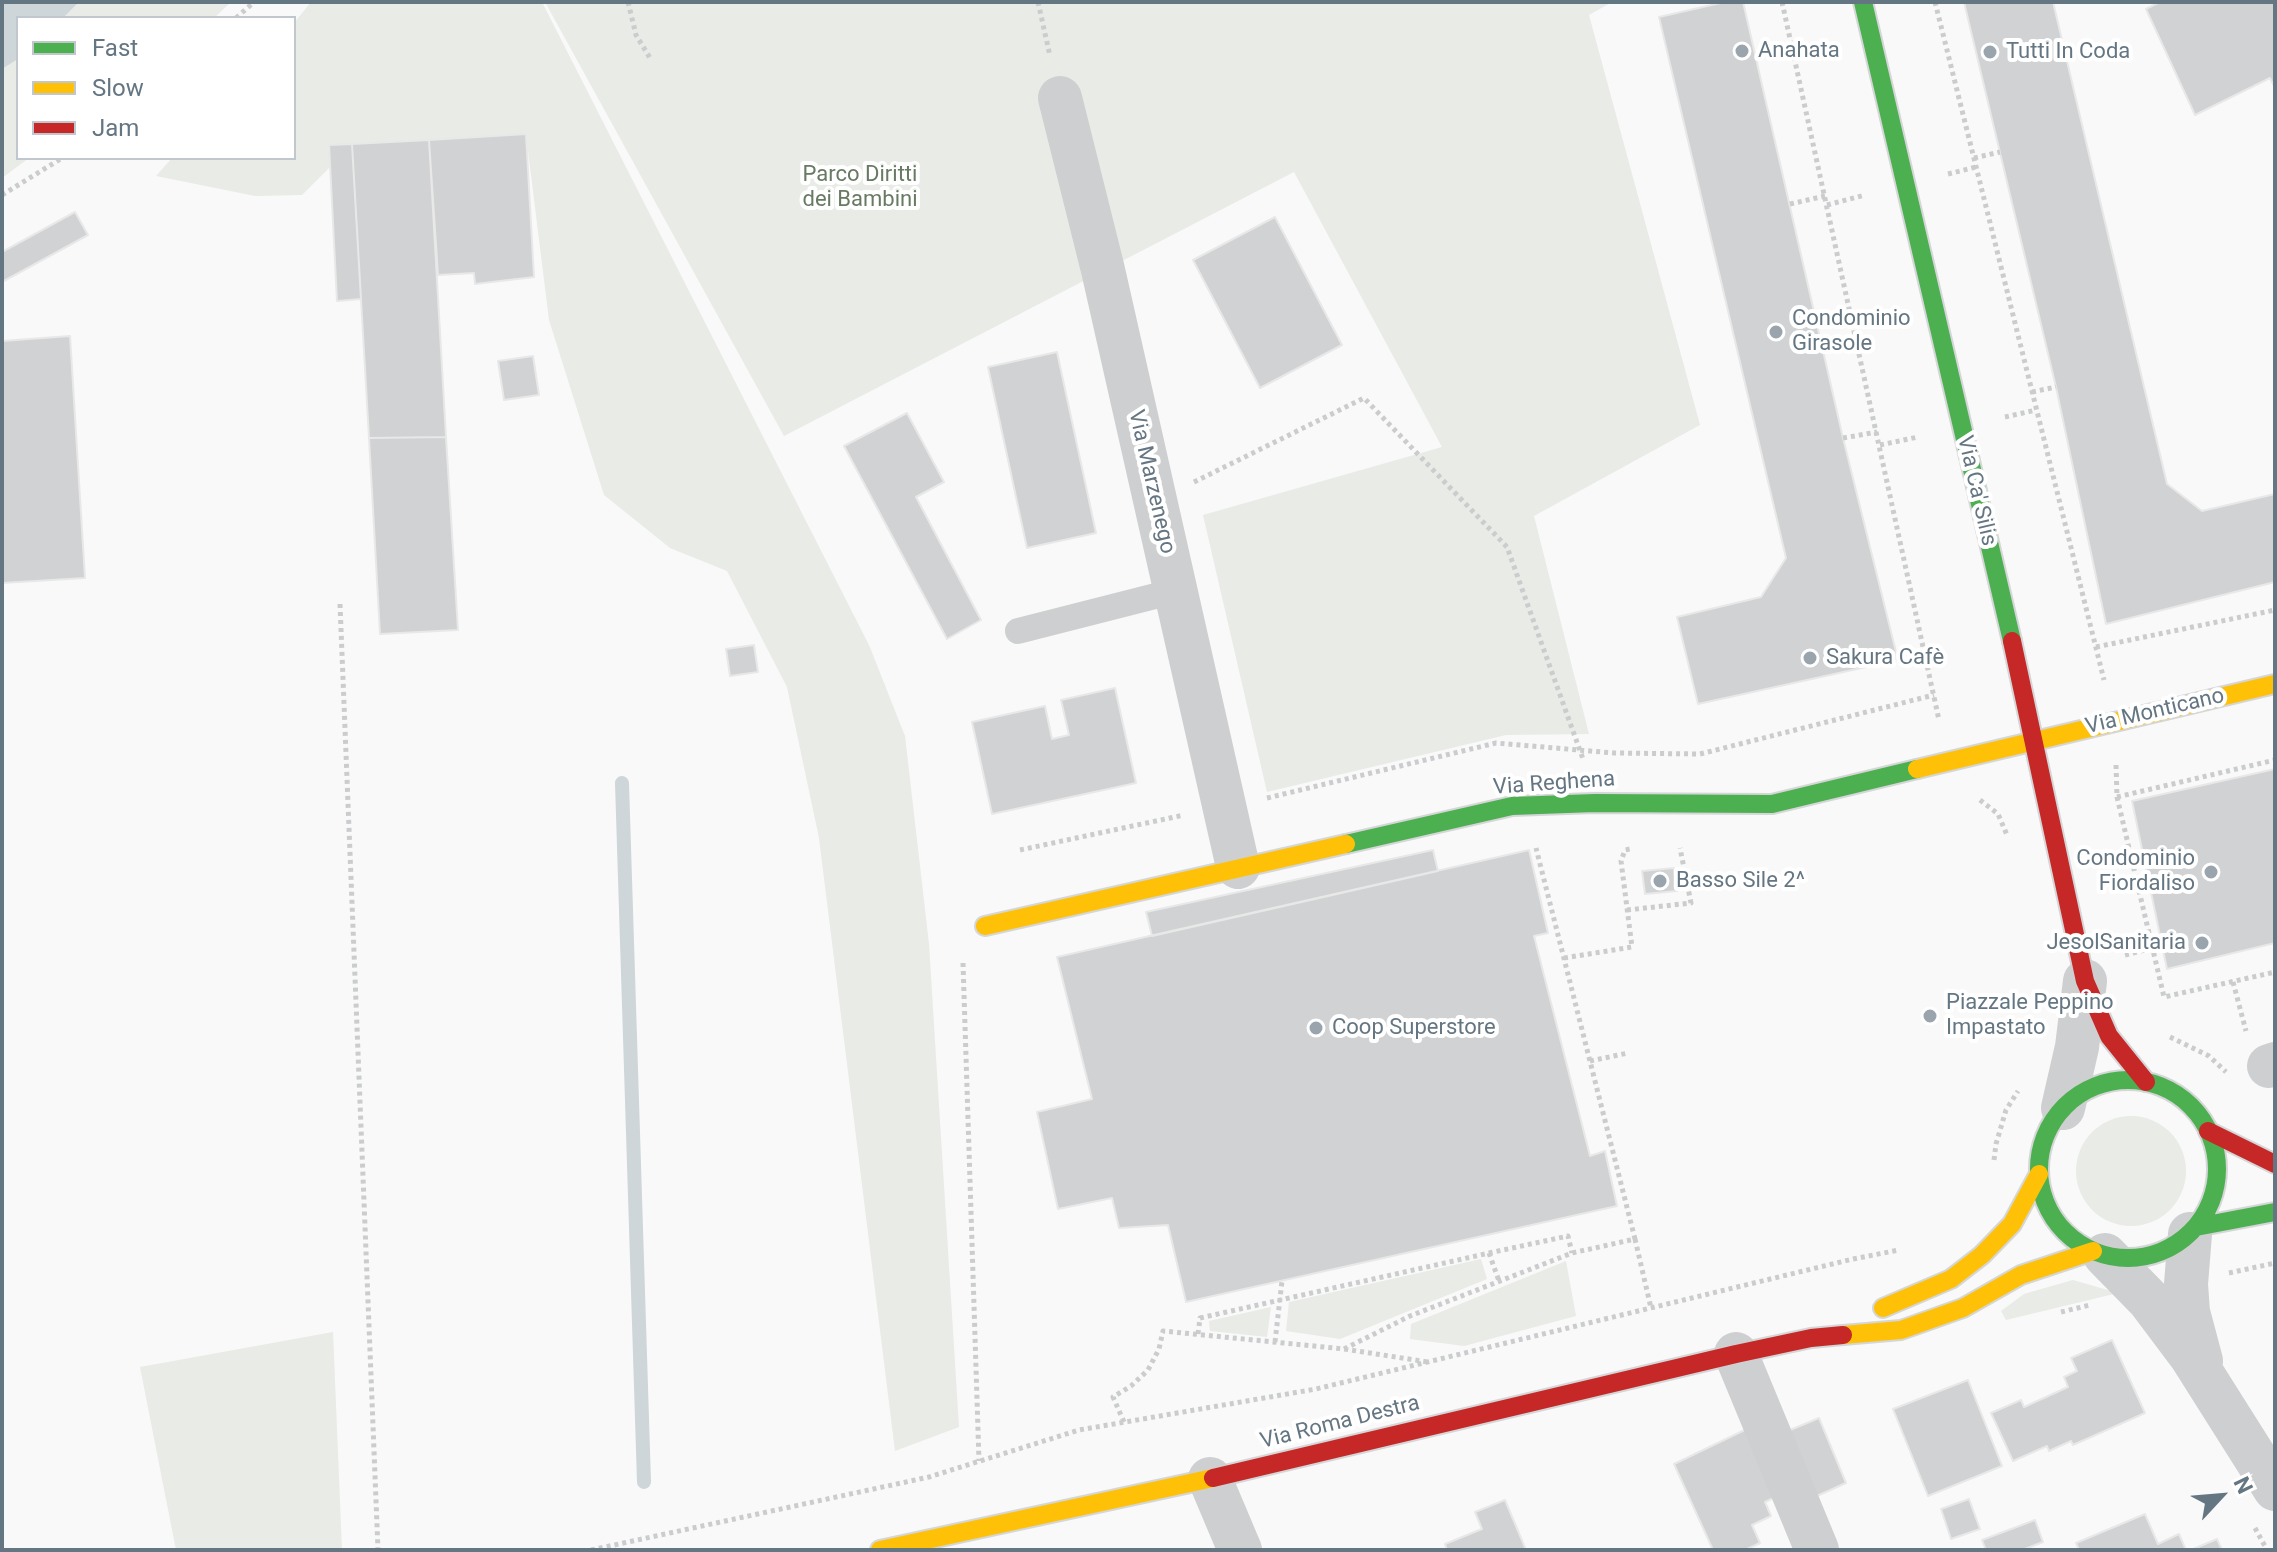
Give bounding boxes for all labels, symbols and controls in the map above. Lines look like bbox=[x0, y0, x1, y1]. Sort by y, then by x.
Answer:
legend bbox=[16, 16, 296, 160]
text: Fast bbox=[92, 34, 138, 62]
place label: Anahata bbox=[1758, 38, 1840, 64]
place label: Tutti In Coda bbox=[2006, 39, 2130, 65]
marker: Anahata bbox=[1733, 42, 1751, 60]
marker: Tutti In Coda bbox=[1981, 43, 1999, 61]
text: Slow bbox=[92, 74, 144, 102]
text: Jam bbox=[92, 114, 139, 142]
park label: Parco Diritti dei Bambini bbox=[802, 162, 918, 214]
place label: Condominio Girasole bbox=[1792, 306, 1911, 358]
marker: Condominio Girasole bbox=[1767, 323, 1785, 341]
street label: Via Marzenego bbox=[1122, 408, 1180, 556]
street label: Via Ca' Silis bbox=[1951, 433, 2001, 549]
place label: Sakura Cafè bbox=[1826, 645, 1944, 671]
marker: Sakura Cafè bbox=[1801, 649, 1819, 667]
street label: Via Monticano bbox=[2083, 683, 2227, 741]
street label: Via Reghena bbox=[1492, 767, 1616, 801]
place label: Condominio Fiordaliso bbox=[2076, 846, 2195, 898]
marker: Condominio Fiordaliso bbox=[2202, 863, 2220, 881]
place label: Basso Sile 2^ bbox=[1676, 868, 1805, 894]
marker: Basso Sile 2^ bbox=[1651, 872, 1669, 890]
place label: JesolSanitaria bbox=[2046, 930, 2186, 956]
marker: JesolSanitaria bbox=[2193, 934, 2211, 952]
place label: Piazzale Peppino Impastato bbox=[1946, 990, 2114, 1042]
marker: Piazzale Peppino Impastato bbox=[1921, 1007, 1939, 1025]
place label: Coop Superstore bbox=[1332, 1015, 1496, 1041]
marker: Coop Superstore bbox=[1307, 1019, 1325, 1037]
street label: Via Roma Destra bbox=[1258, 1390, 1422, 1456]
north arrow bbox=[2181, 1456, 2261, 1536]
text: N bbox=[2228, 1473, 2258, 1498]

